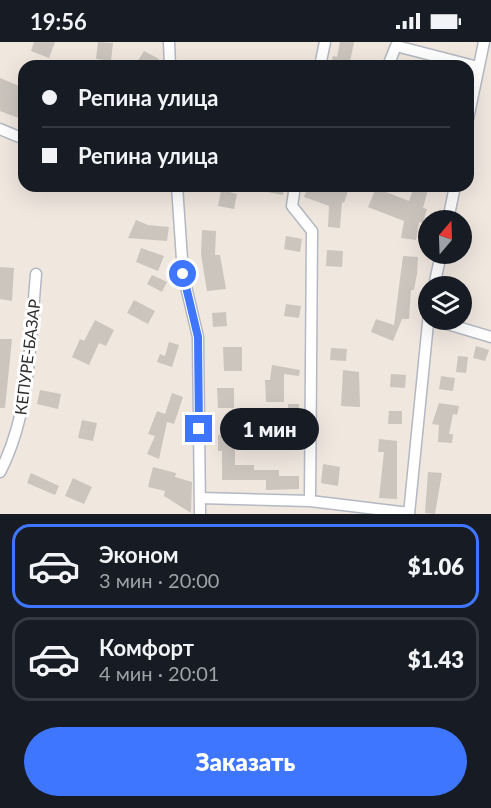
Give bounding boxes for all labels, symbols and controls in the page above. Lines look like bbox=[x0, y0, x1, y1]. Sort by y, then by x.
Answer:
text: 19:56 bbox=[30, 8, 87, 35]
text: Репина улица bbox=[78, 84, 219, 111]
text: Репина улица bbox=[78, 142, 219, 169]
north arrow bbox=[418, 210, 472, 264]
map controls bbox=[418, 210, 472, 330]
route start bbox=[169, 260, 196, 287]
button: layers bbox=[418, 276, 472, 330]
street label: КЕПУРЕ-БАЗАР bbox=[10, 298, 44, 416]
callout: 1 мин bbox=[220, 408, 319, 450]
route end bbox=[185, 415, 212, 442]
text: 1 мин bbox=[242, 417, 297, 441]
icon: car bbox=[27, 539, 81, 593]
text: Эконом bbox=[99, 541, 179, 568]
text: $1.06 bbox=[408, 553, 464, 580]
text: 3 мин · 20:00 bbox=[99, 568, 219, 592]
icon: car bbox=[27, 632, 81, 686]
text: Комфорт bbox=[99, 634, 194, 661]
text: $1.43 bbox=[408, 646, 464, 673]
text: 4 мин · 20:01 bbox=[99, 661, 219, 685]
button: Заказать bbox=[24, 727, 467, 796]

